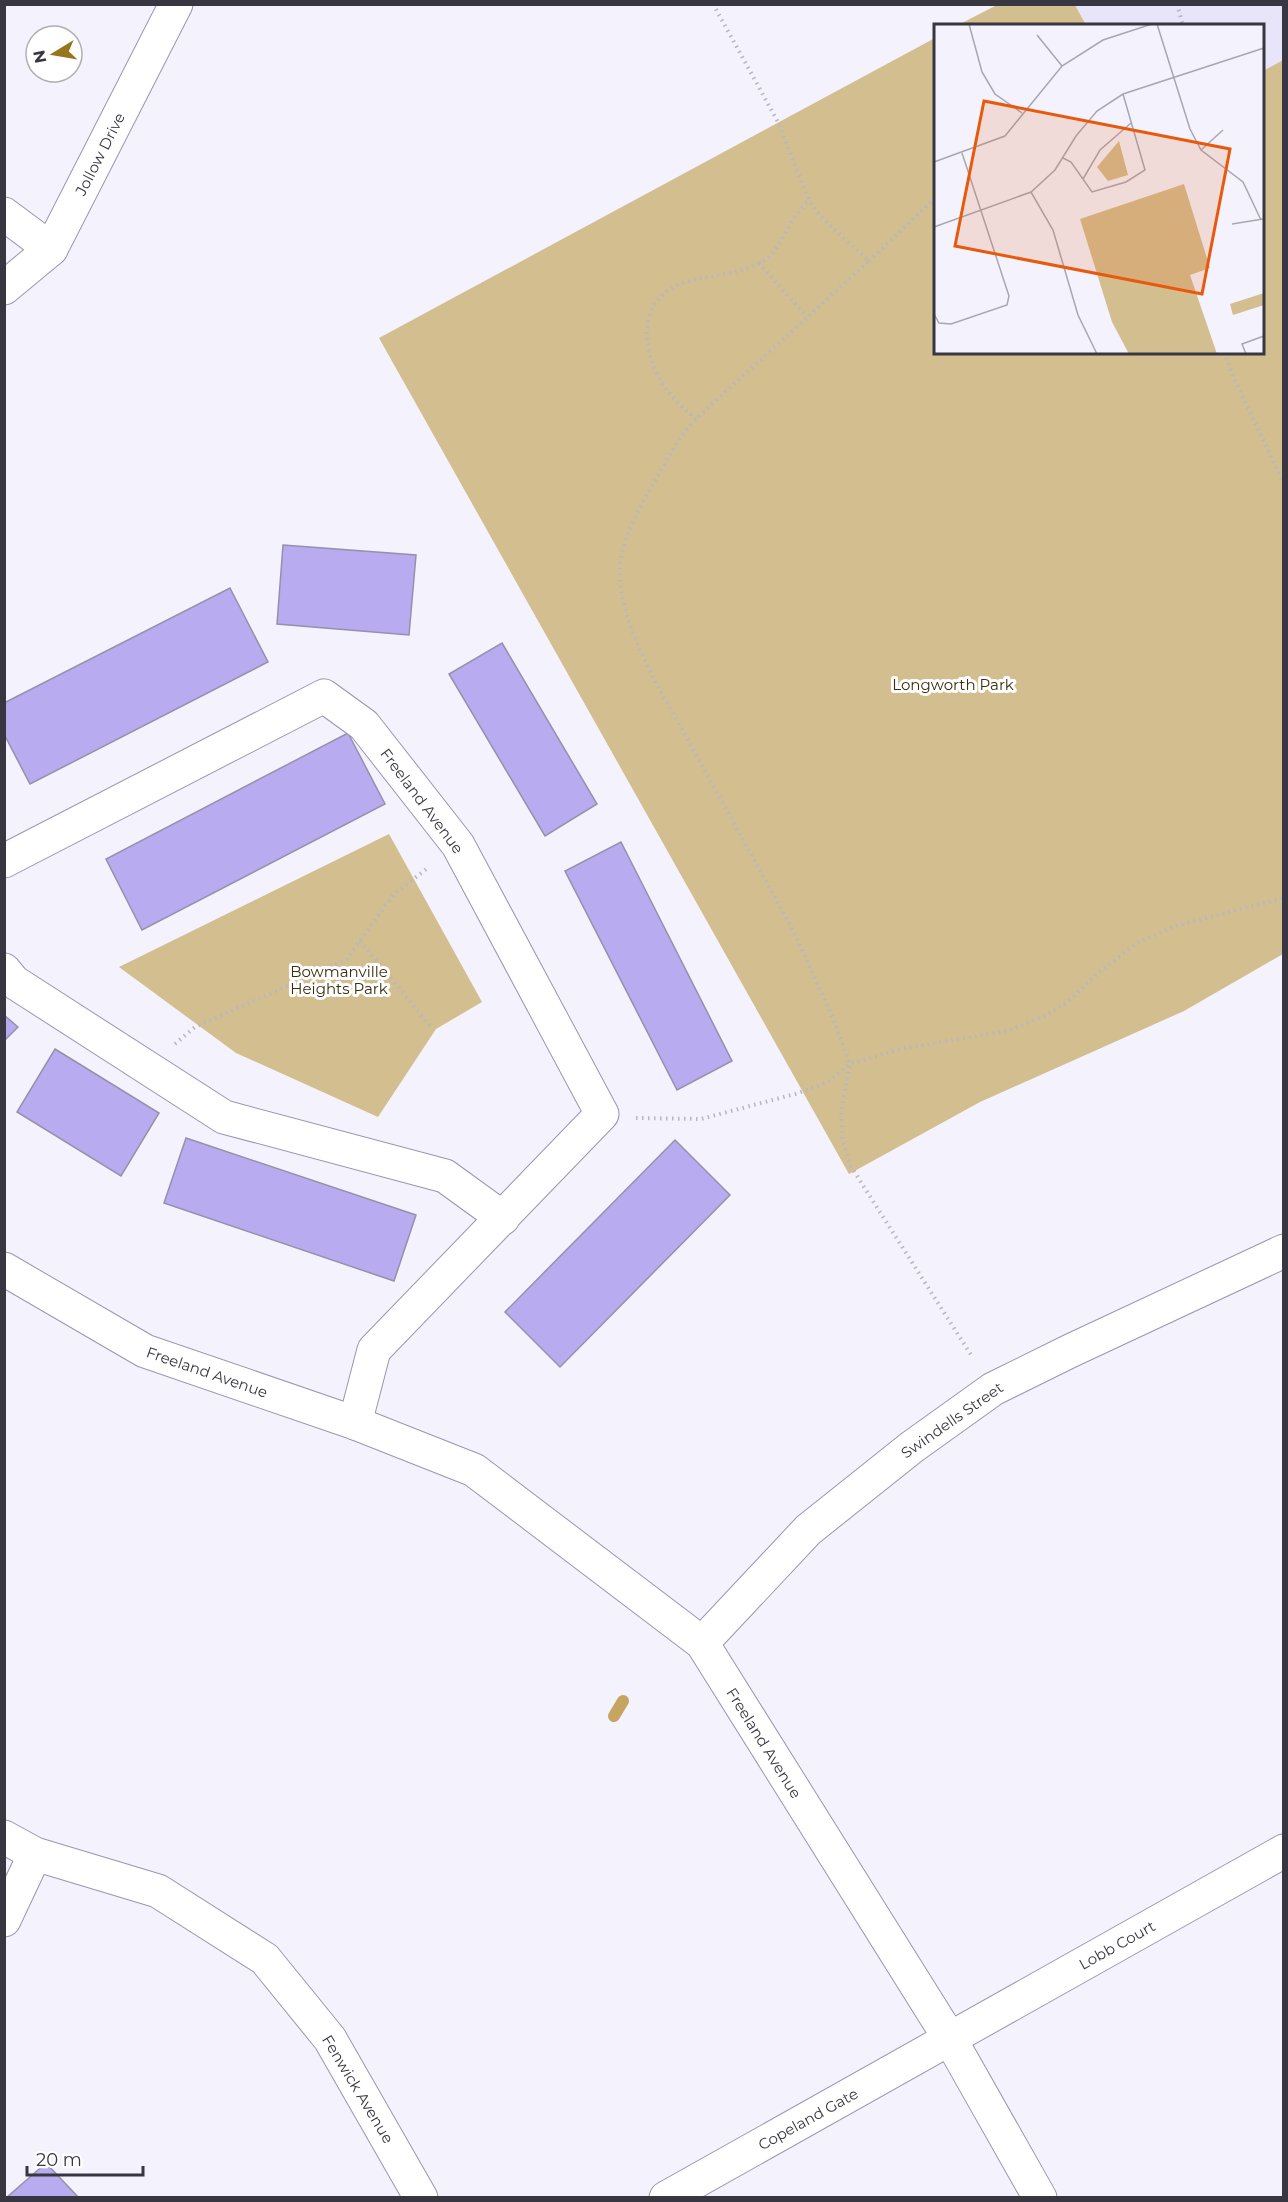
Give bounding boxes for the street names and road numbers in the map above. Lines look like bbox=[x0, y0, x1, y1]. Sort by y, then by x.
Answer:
street label: Jollow Drive bbox=[71, 109, 129, 200]
street label: Freeland Avenue bbox=[376, 745, 468, 857]
street label: Freeland Avenue bbox=[144, 1342, 270, 1402]
street label: Swindells Street bbox=[897, 1378, 1007, 1462]
street label: Freeland Avenue bbox=[722, 1684, 806, 1802]
street label: Lobb Court bbox=[1075, 1916, 1159, 1974]
street label: Fenwick Avenue bbox=[318, 2031, 398, 2147]
street label: Copeland Gate bbox=[755, 2084, 861, 2154]

